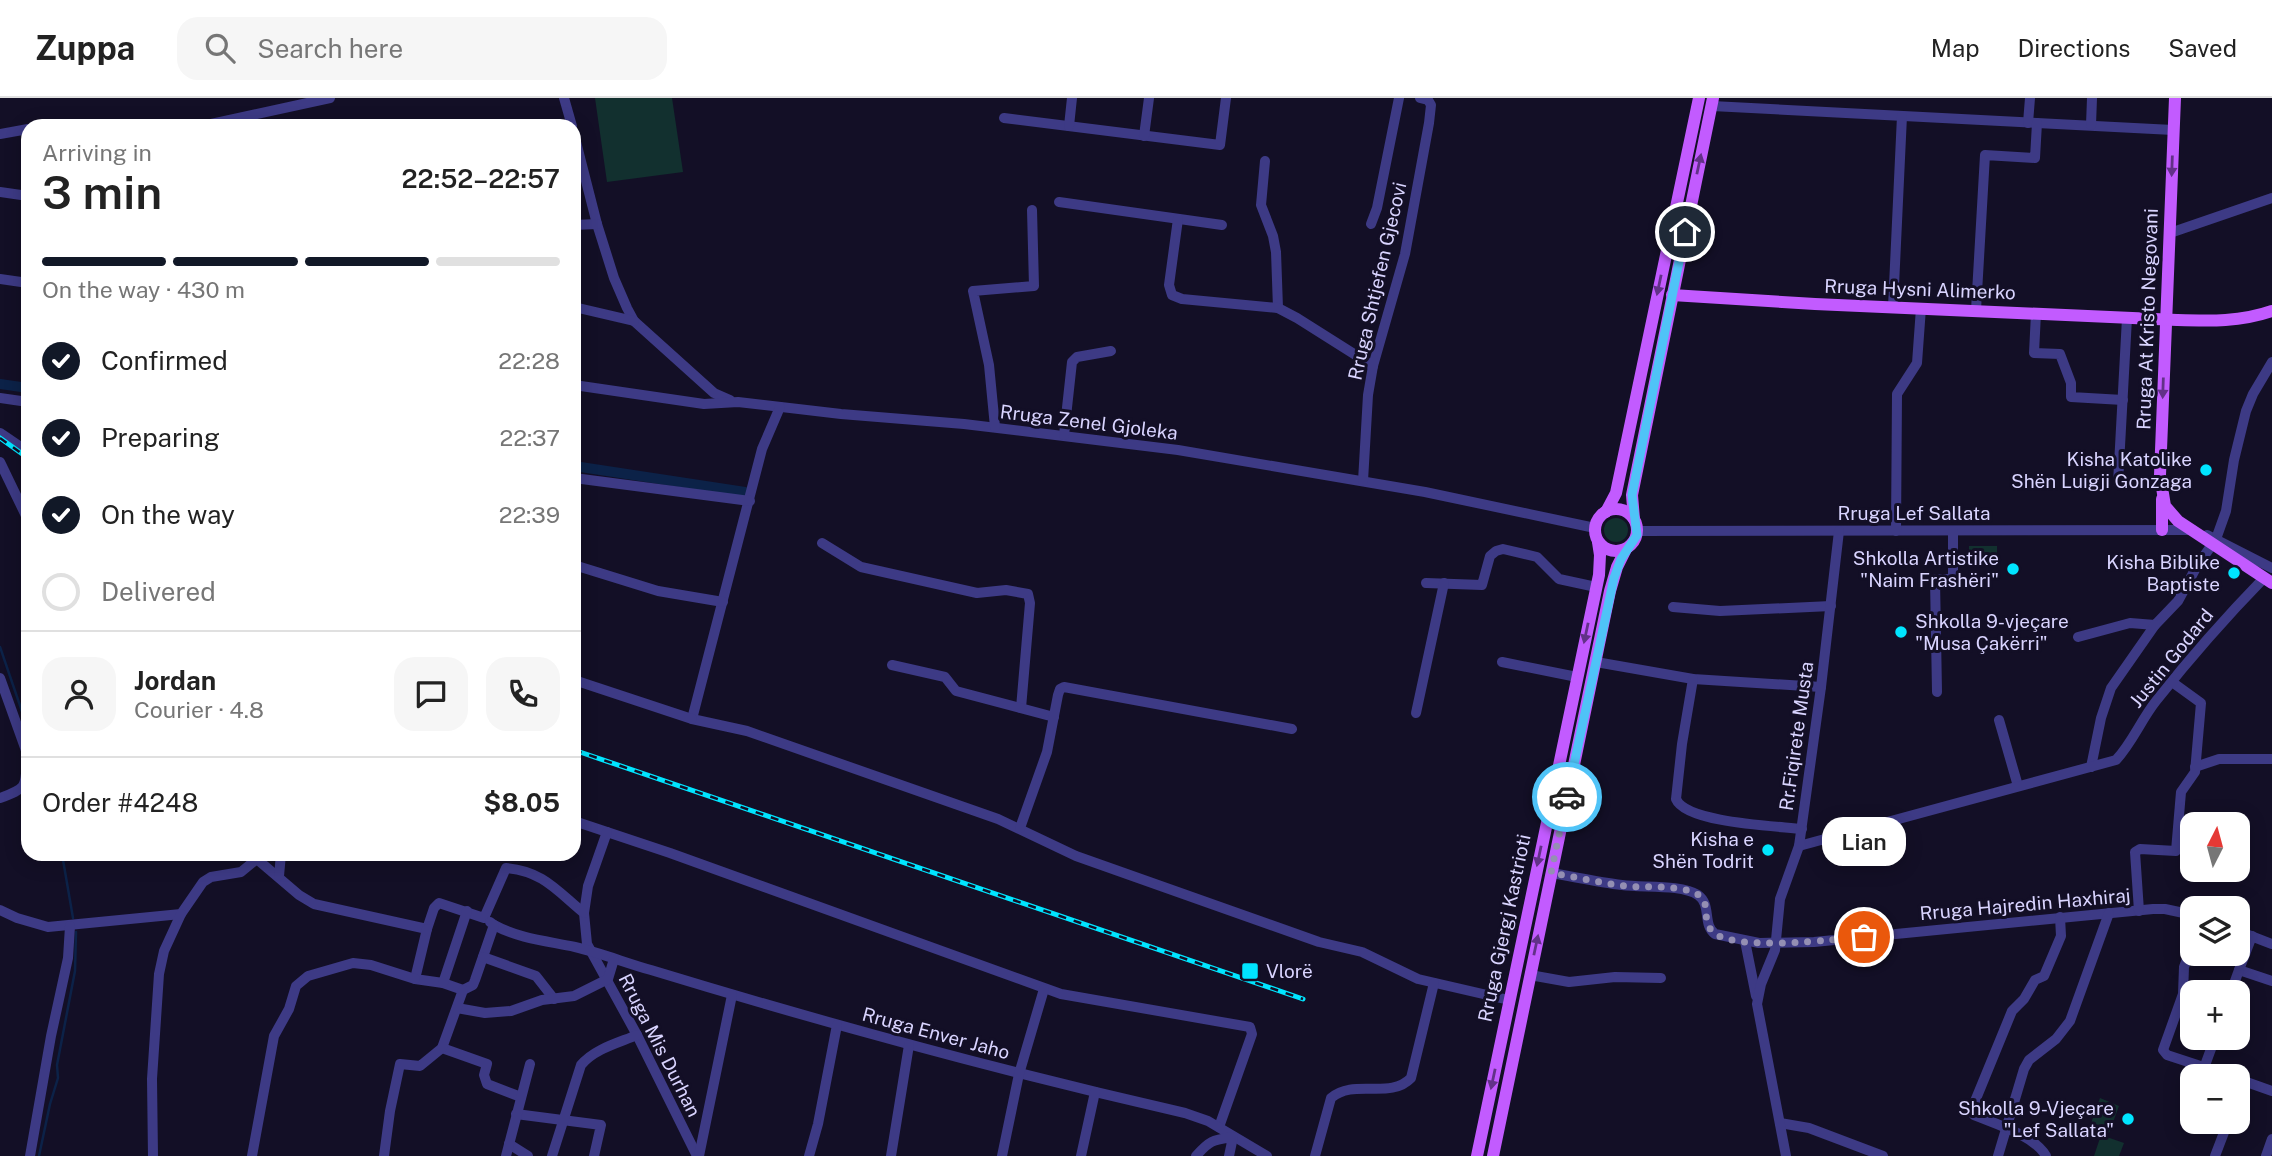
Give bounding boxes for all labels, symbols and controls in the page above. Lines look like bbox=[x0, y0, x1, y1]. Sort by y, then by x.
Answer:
search box bbox=[177, 17, 667, 80]
text: Zuppa bbox=[35, 29, 135, 67]
icon: search bbox=[201, 29, 239, 67]
text: Search here bbox=[257, 33, 403, 64]
text: Map bbox=[1931, 34, 1980, 62]
text: Directions bbox=[2018, 34, 2130, 62]
text: Saved bbox=[2168, 34, 2237, 62]
text: Arriving in bbox=[42, 139, 152, 166]
one-way arrow bbox=[1694, 153, 1705, 175]
one-way arrow bbox=[2166, 155, 2178, 177]
text: 22:52–22:57 bbox=[402, 163, 560, 194]
text: 3 min bbox=[42, 165, 162, 219]
street label: Rruga Shtjefen Gjecovi bbox=[1344, 180, 1410, 382]
pin bbox=[1655, 202, 1715, 262]
street label: Rruga At Kristo Negovani bbox=[2132, 208, 2162, 430]
icon: home bbox=[1666, 213, 1704, 251]
one-way arrow bbox=[1654, 274, 1665, 296]
street label: Rruga Hysni Alimerko bbox=[1824, 275, 2016, 303]
text: On the way · 430 m bbox=[42, 276, 245, 303]
icon: check bbox=[42, 342, 80, 380]
text: Confirmed bbox=[101, 345, 228, 376]
text: 22:28 bbox=[498, 347, 560, 374]
one-way arrow bbox=[2158, 377, 2169, 399]
street label: Rruga Zenel Gjoleka bbox=[999, 400, 1179, 444]
icon: check bbox=[42, 419, 80, 457]
text: Preparing bbox=[101, 422, 220, 453]
text: 22:37 bbox=[500, 424, 560, 451]
place label: Kisha Katolike Shën Luigji Gonzaga bbox=[2011, 448, 2192, 492]
marker: Kisha Katolike Shën Luigji Gonzaga bbox=[2198, 462, 2214, 478]
icon: check bbox=[42, 496, 80, 534]
text: On the way bbox=[101, 499, 235, 530]
text: 22:39 bbox=[499, 501, 560, 528]
street label: Rruga Lef Sallata bbox=[1837, 502, 1991, 524]
place label: Shkolla Artistike "Naim Frashëri" bbox=[1853, 547, 1999, 591]
place label: Kisha Biblike Baptiste bbox=[2106, 551, 2220, 595]
marker: Shkolla Artistike "Naim Frashëri" bbox=[2005, 561, 2021, 577]
marker: Kisha Biblike Baptiste bbox=[2226, 565, 2242, 581]
text: Delivered bbox=[101, 576, 216, 607]
street label: Justin Godard bbox=[2124, 604, 2218, 712]
place label: Shkolla 9-vjeçare "Musa Çakërri" bbox=[1915, 610, 2069, 654]
one-way arrow bbox=[1581, 622, 1592, 644]
marker: Shkolla 9-vjeçare "Musa Çakërri" bbox=[1893, 624, 1909, 640]
button: person bbox=[42, 657, 116, 731]
button: chat bbox=[394, 657, 468, 731]
button: phone bbox=[486, 657, 560, 731]
street label: Rr.Fiqirete Musta bbox=[1775, 660, 1817, 812]
text: Jordan bbox=[134, 665, 216, 696]
text: Courier · 4.8 bbox=[134, 696, 264, 723]
courier bbox=[1532, 762, 1602, 832]
icon: car bbox=[1548, 778, 1586, 816]
text: Order #4248 bbox=[42, 787, 198, 818]
text: $8.05 bbox=[484, 787, 560, 818]
north arrow bbox=[2180, 812, 2250, 882]
map controls bbox=[2180, 812, 2250, 1134]
callout: Lian bbox=[1822, 818, 1906, 867]
place label: Kisha e Shën Todrit bbox=[1652, 828, 1754, 872]
text: Lian bbox=[1841, 828, 1887, 855]
street label: Rruga Gjergj Kastrioti bbox=[1473, 832, 1535, 1024]
marker: Kisha e Shën Todrit bbox=[1760, 842, 1776, 858]
one-way arrow bbox=[1533, 845, 1544, 867]
street label: Rruga Hajredin Haxhiraj bbox=[1919, 884, 2131, 924]
button: layers bbox=[2180, 896, 2250, 966]
pin bbox=[1834, 907, 1894, 967]
icon: bag bbox=[1845, 918, 1883, 956]
one-way arrow bbox=[1531, 934, 1542, 956]
place label: Vlorë bbox=[1266, 960, 1313, 982]
marker: Vlorë bbox=[1240, 961, 1260, 981]
street label: Rruga Mis Durhan bbox=[614, 970, 706, 1120]
button: + bbox=[2180, 980, 2250, 1050]
street label: Rruga Enver Jaho bbox=[860, 1003, 1012, 1063]
button: − bbox=[2180, 1064, 2250, 1134]
one-way arrow bbox=[1487, 1068, 1498, 1090]
place label: Shkolla 9-Vjeçare "Lef Sallata" bbox=[1958, 1097, 2114, 1141]
marker: Shkolla 9-Vjeçare "Lef Sallata" bbox=[2120, 1111, 2136, 1127]

